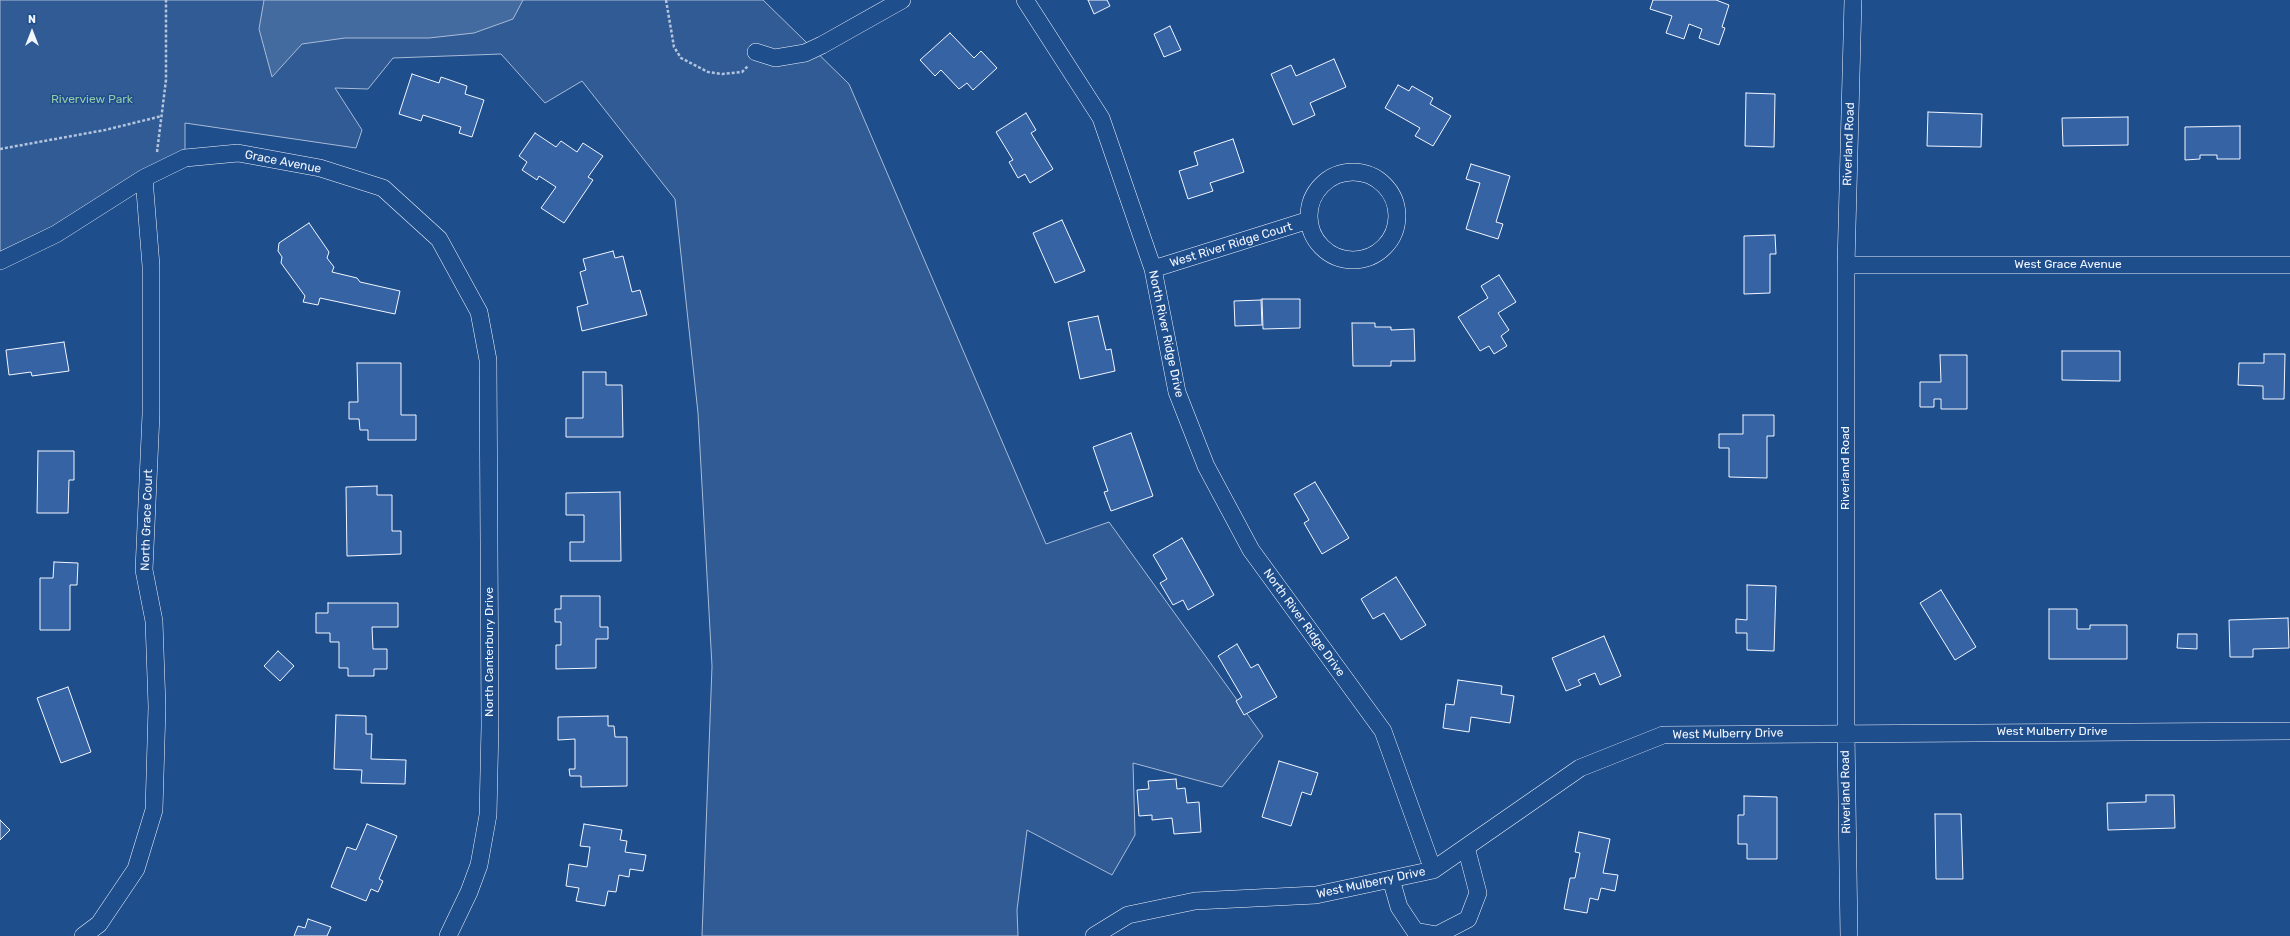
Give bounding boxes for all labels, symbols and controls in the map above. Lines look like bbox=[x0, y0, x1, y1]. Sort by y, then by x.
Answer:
north arrow bbox=[12, 12, 52, 52]
text: N bbox=[28, 13, 36, 26]
park label: Riverview Park bbox=[51, 93, 133, 107]
street label: Riverland Road bbox=[1840, 102, 1858, 186]
street label: Grace Avenue bbox=[244, 148, 322, 176]
street label: West River Ridge Court bbox=[1168, 220, 1294, 270]
street label: West Grace Avenue bbox=[2014, 258, 2122, 272]
street label: North River Ridge Drive bbox=[1145, 269, 1187, 399]
street label: Riverland Road bbox=[1839, 426, 1853, 510]
street label: North Grace Court bbox=[138, 469, 156, 571]
street label: North River Ridge Drive bbox=[1260, 566, 1348, 680]
street label: North Canterbury Drive bbox=[483, 587, 497, 717]
street label: West Mulberry Drive bbox=[1997, 725, 2107, 739]
street label: West Mulberry Drive bbox=[1672, 726, 1784, 742]
street label: Riverland Road bbox=[1838, 750, 1854, 834]
street label: West Mulberry Drive bbox=[1315, 864, 1427, 902]

